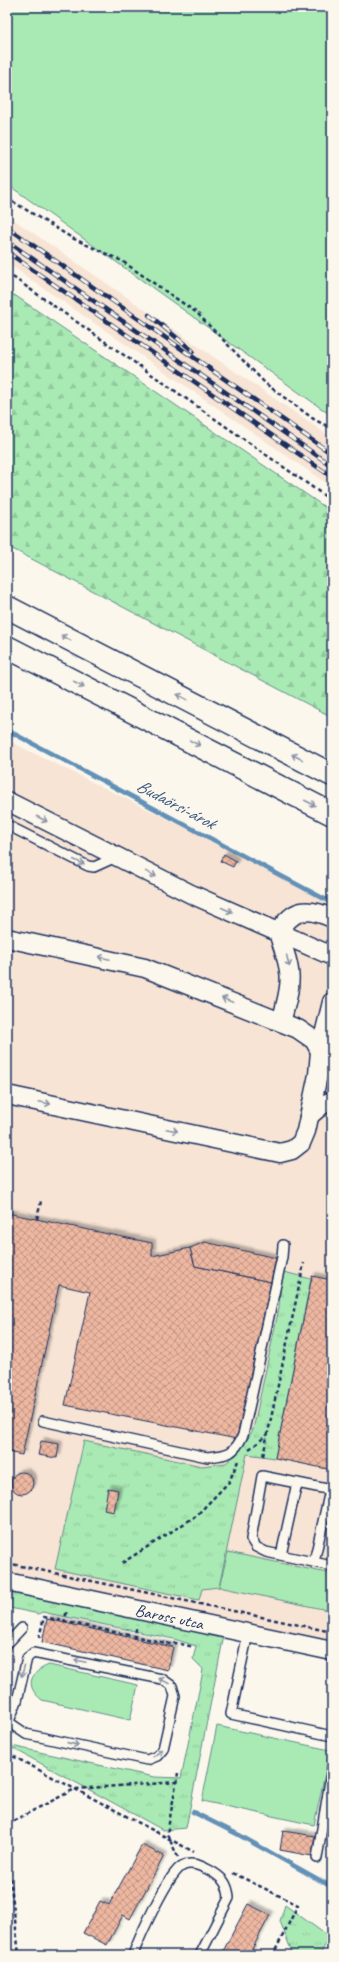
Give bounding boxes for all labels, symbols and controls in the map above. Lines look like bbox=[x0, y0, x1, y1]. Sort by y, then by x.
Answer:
one-way arrow bbox=[60, 634, 72, 641]
one-way arrow bbox=[73, 681, 85, 688]
one-way arrow bbox=[176, 693, 188, 701]
one-way arrow bbox=[188, 740, 200, 748]
one-way arrow bbox=[292, 753, 304, 760]
water label: Budaörsi-árok bbox=[133, 774, 222, 835]
one-way arrow bbox=[304, 800, 316, 807]
one-way arrow bbox=[35, 816, 47, 823]
one-way arrow bbox=[73, 859, 85, 866]
one-way arrow bbox=[145, 871, 157, 878]
one-way arrow bbox=[221, 906, 233, 914]
one-way arrow bbox=[98, 953, 111, 961]
one-way arrow bbox=[284, 954, 292, 967]
one-way arrow bbox=[222, 996, 234, 1003]
one-way arrow bbox=[38, 1100, 51, 1108]
one-way arrow bbox=[165, 1127, 178, 1135]
street label: Baross utca bbox=[133, 1599, 207, 1635]
one-way arrow bbox=[74, 1657, 87, 1665]
one-way arrow bbox=[19, 1665, 26, 1678]
one-way arrow bbox=[158, 1677, 170, 1685]
one-way arrow bbox=[66, 1740, 79, 1748]
one-way arrow bbox=[152, 1749, 163, 1757]

